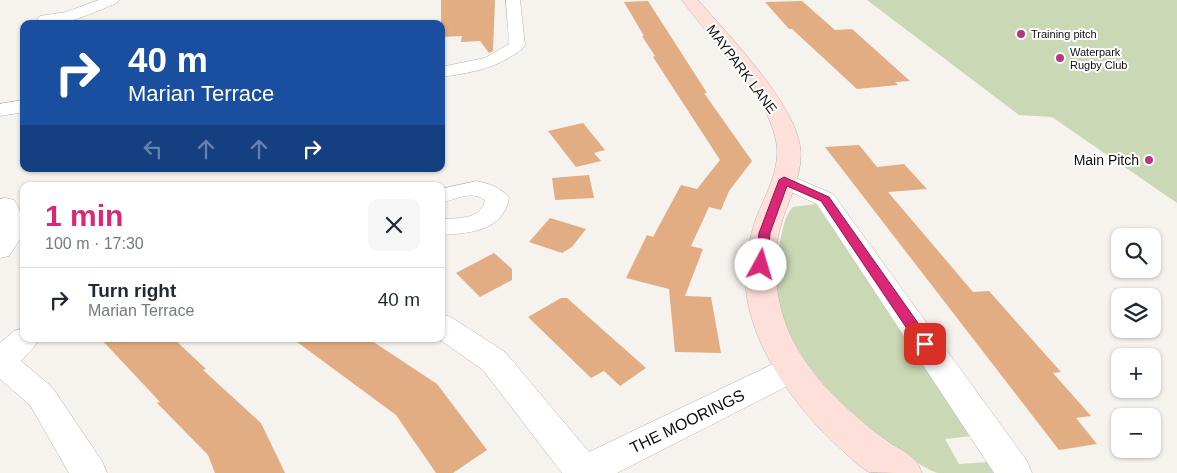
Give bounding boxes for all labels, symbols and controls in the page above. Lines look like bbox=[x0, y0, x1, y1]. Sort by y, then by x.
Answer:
street label: MAYPARK LANE bbox=[703, 22, 781, 116]
marker: Training pitch bbox=[1015, 28, 1027, 40]
place label: Training pitch bbox=[1031, 28, 1097, 40]
icon: right bbox=[45, 40, 110, 105]
text: 40 m bbox=[128, 40, 208, 79]
place label: Waterpark Rugby Club bbox=[1070, 46, 1127, 71]
marker: Waterpark Rugby Club bbox=[1054, 52, 1066, 64]
text: Marian Terrace bbox=[128, 81, 274, 106]
icon: left bbox=[139, 135, 167, 163]
icon: ahead bbox=[192, 135, 220, 163]
icon: ahead bbox=[245, 135, 273, 163]
icon: right bbox=[298, 135, 326, 163]
place label: Main Pitch bbox=[1074, 152, 1139, 168]
marker: Main Pitch bbox=[1143, 154, 1155, 166]
text: 1 min bbox=[45, 199, 123, 232]
button: close bbox=[368, 199, 420, 251]
map controls bbox=[1111, 228, 1161, 458]
button: search bbox=[1111, 228, 1161, 278]
text: 100 m · 17:30 bbox=[45, 235, 144, 252]
position arrow bbox=[734, 238, 786, 290]
text: Turn right bbox=[88, 280, 176, 301]
icon: right bbox=[45, 286, 73, 314]
button: layers bbox=[1111, 288, 1161, 338]
text: 40 m bbox=[378, 289, 420, 310]
text: Marian Terrace bbox=[88, 302, 194, 319]
pin bbox=[904, 323, 946, 365]
icon: arrive bbox=[911, 330, 939, 358]
button: + bbox=[1111, 348, 1161, 398]
street label: THE MOORINGS bbox=[627, 386, 747, 457]
button: − bbox=[1111, 408, 1161, 458]

